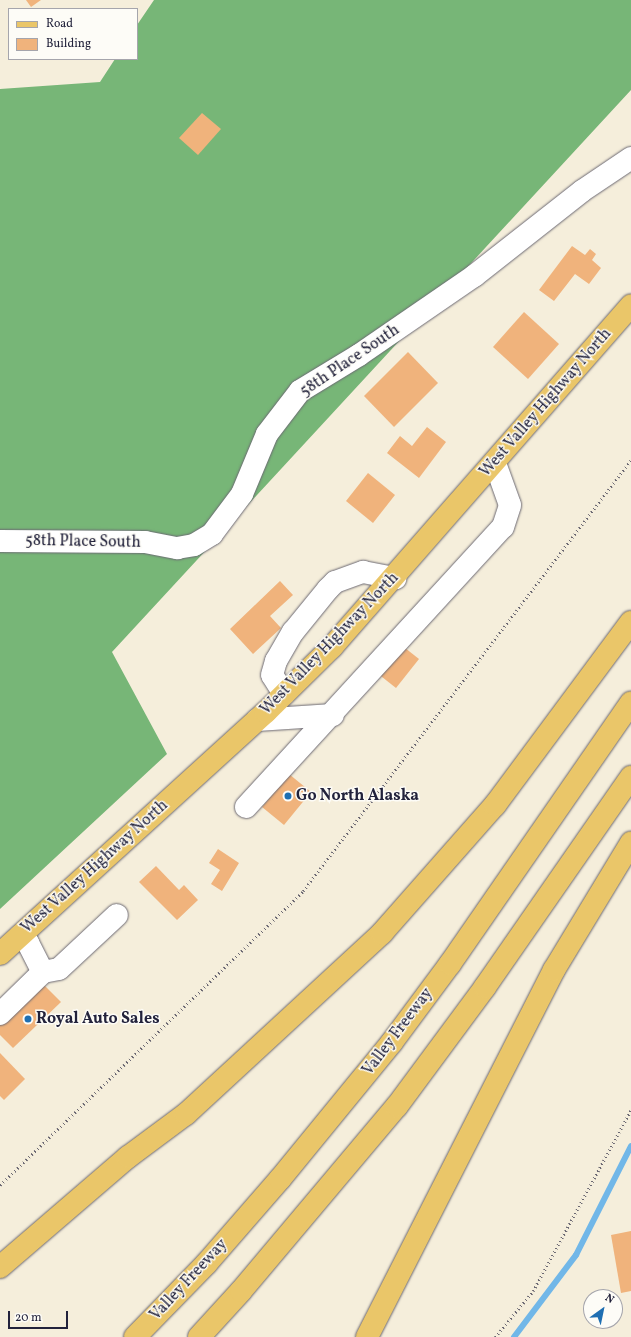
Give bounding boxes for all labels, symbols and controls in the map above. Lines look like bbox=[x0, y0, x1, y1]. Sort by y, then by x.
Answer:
legend bbox=[8, 8, 138, 60]
text: Road bbox=[46, 16, 73, 32]
text: Building bbox=[46, 36, 91, 52]
street label: 58th Place South bbox=[297, 321, 403, 401]
street label: West Valley Highway North bbox=[476, 324, 616, 482]
street label: 58th Place South bbox=[25, 531, 141, 553]
street label: West Valley Highway North bbox=[256, 568, 404, 720]
place label: Go North Alaska bbox=[296, 786, 419, 806]
marker: Go North Alaska bbox=[283, 791, 293, 801]
street label: West Valley Highway North bbox=[17, 796, 173, 938]
street label: Valley Freeway bbox=[359, 984, 437, 1080]
place label: Royal Auto Sales bbox=[36, 1009, 160, 1029]
marker: Royal Auto Sales bbox=[23, 1014, 33, 1024]
street label: Valley Freeway bbox=[146, 1235, 232, 1325]
north arrow bbox=[583, 1289, 623, 1329]
text: N bbox=[602, 1291, 617, 1308]
scale bar bbox=[10, 1303, 70, 1329]
text: 20 m bbox=[15, 1310, 42, 1326]

